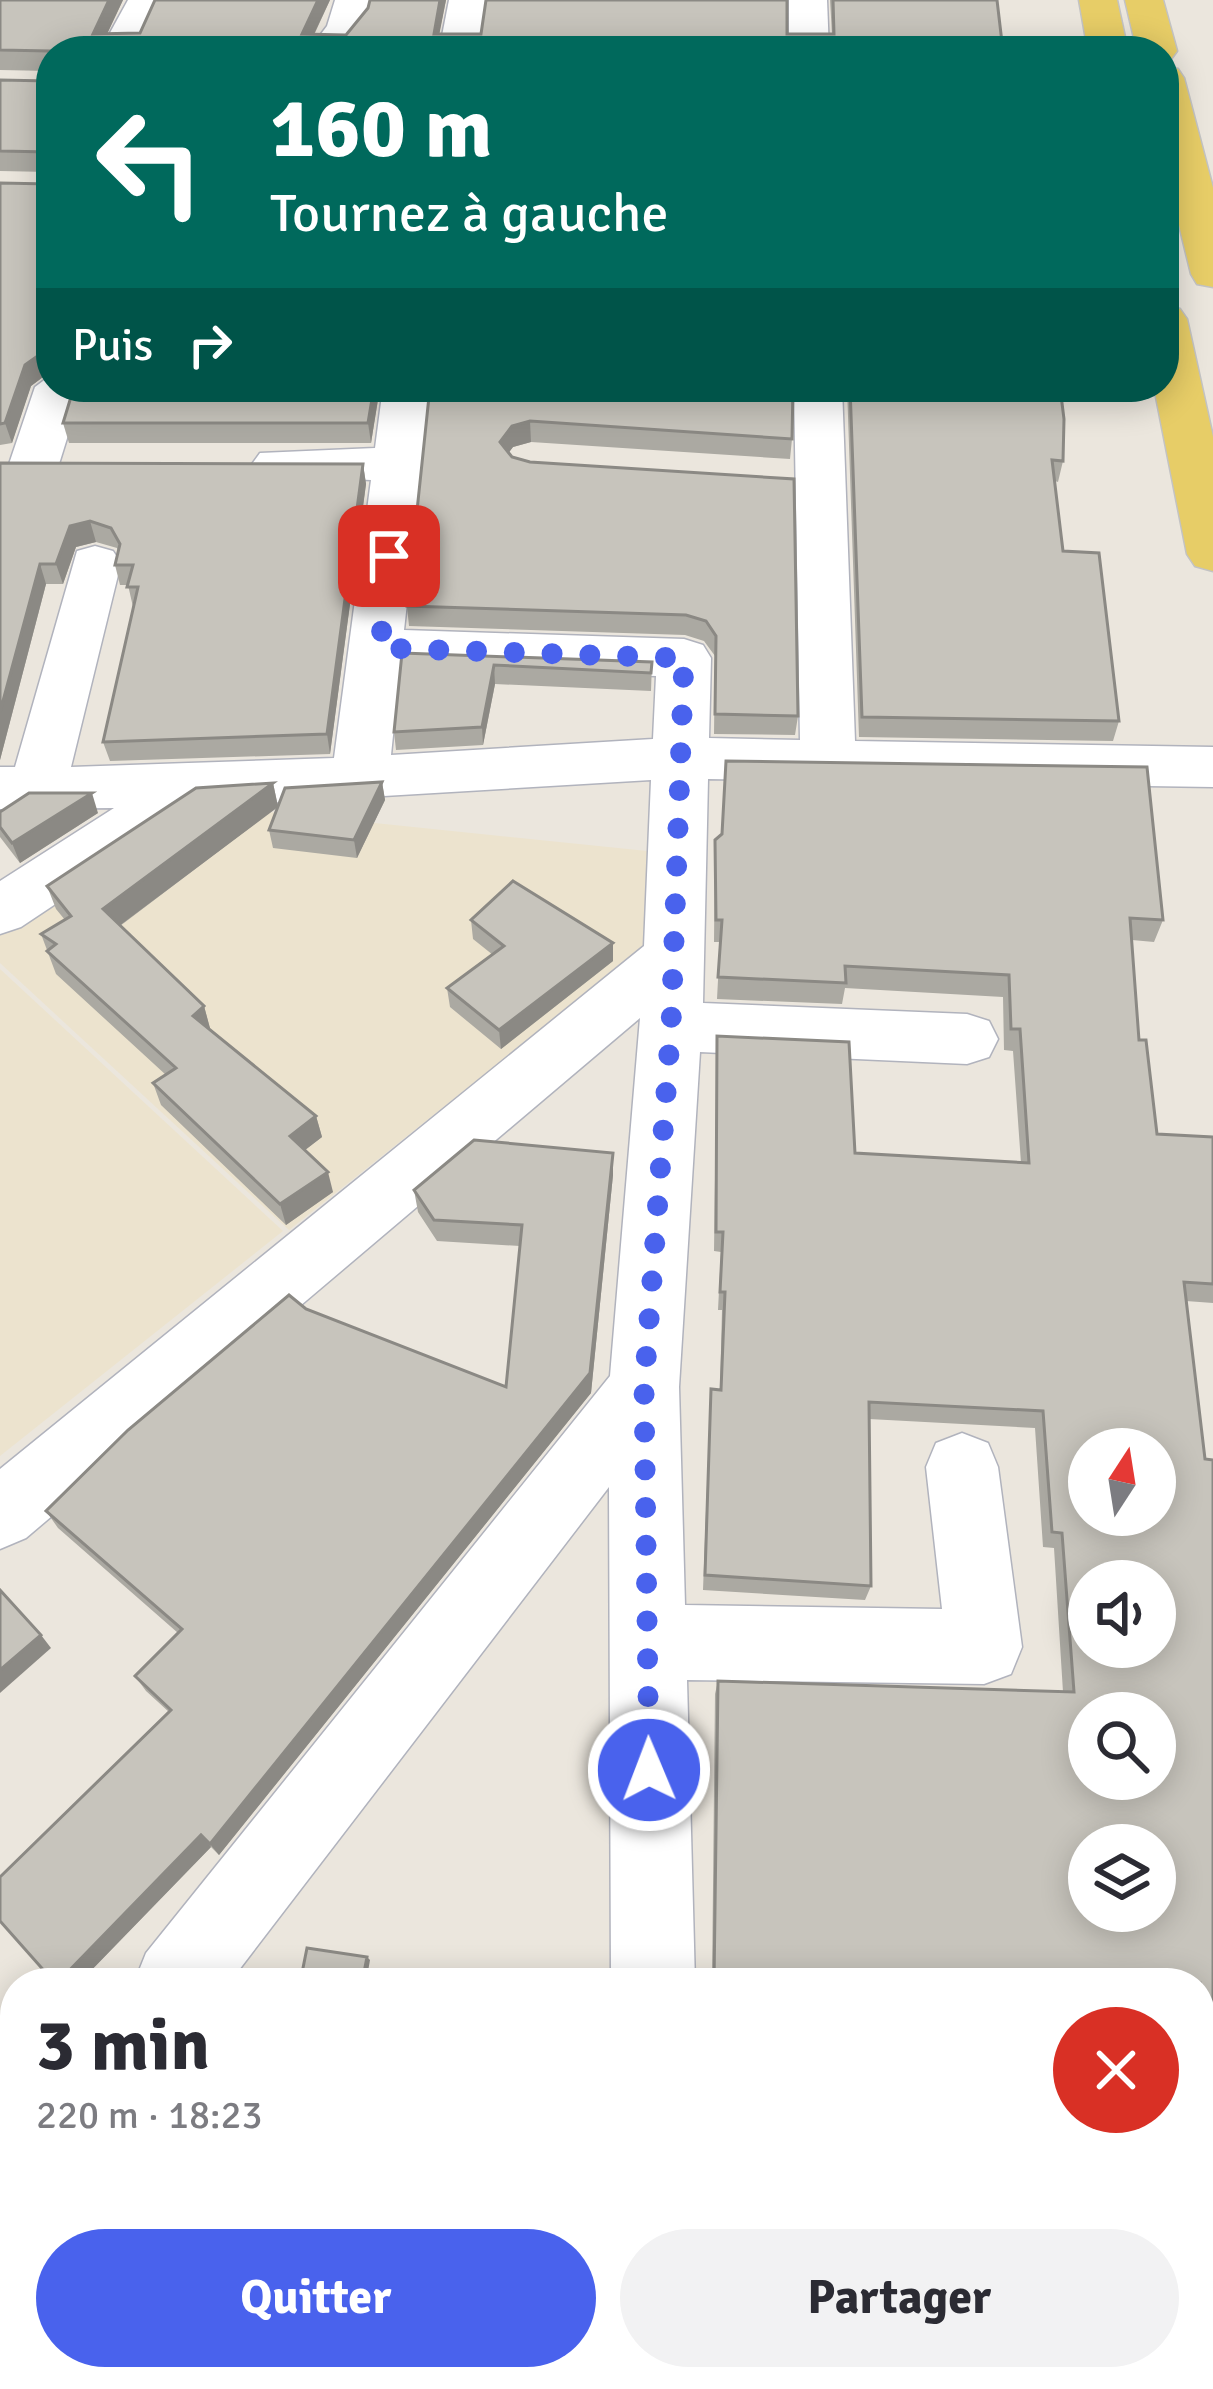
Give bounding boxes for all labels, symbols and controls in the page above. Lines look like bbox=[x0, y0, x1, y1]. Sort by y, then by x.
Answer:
text: 160 m bbox=[270, 77, 492, 181]
icon: left bbox=[72, 84, 228, 240]
text: Tournez à gauche bbox=[270, 180, 668, 247]
icon: right bbox=[177, 312, 243, 378]
text: Puis bbox=[72, 318, 153, 373]
pin bbox=[338, 505, 440, 607]
icon: arrive bbox=[356, 523, 422, 589]
north arrow bbox=[1068, 1428, 1176, 1536]
map controls bbox=[1068, 1428, 1176, 1932]
button: sound bbox=[1068, 1560, 1176, 1668]
button: search bbox=[1068, 1692, 1176, 1800]
position arrow bbox=[586, 1707, 712, 1833]
button: layers bbox=[1068, 1824, 1176, 1932]
text: 3 min bbox=[36, 2001, 210, 2090]
button: close bbox=[1053, 2007, 1179, 2133]
text: 220 m · 18:23 bbox=[36, 2091, 263, 2139]
button: Quitter bbox=[36, 2229, 596, 2367]
button: Partager bbox=[620, 2229, 1179, 2367]

